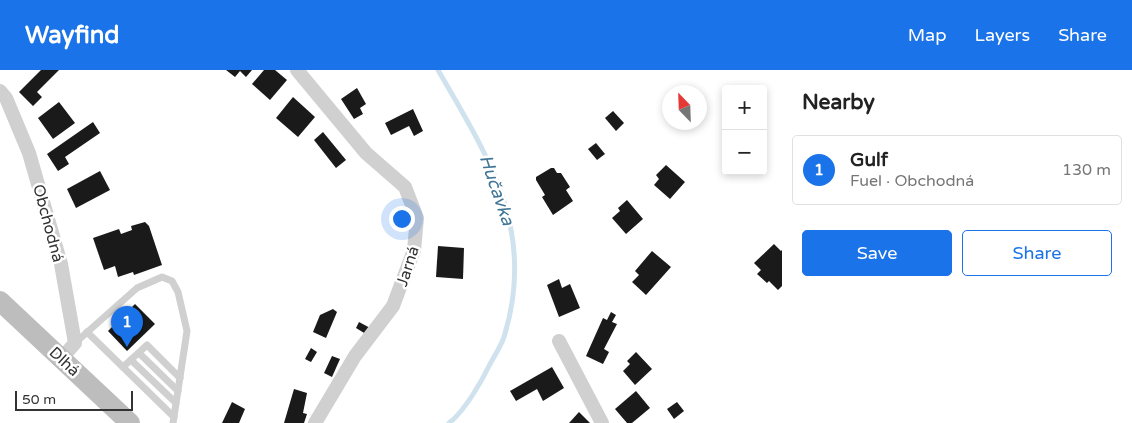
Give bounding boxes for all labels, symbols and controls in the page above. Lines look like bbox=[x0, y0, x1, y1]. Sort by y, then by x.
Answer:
text: Wayfind bbox=[25, 21, 120, 50]
text: Map bbox=[908, 24, 947, 46]
text: Layers bbox=[975, 24, 1030, 46]
text: Share bbox=[1058, 24, 1107, 46]
north arrow bbox=[662, 85, 707, 130]
map controls bbox=[722, 85, 767, 175]
button: + bbox=[722, 85, 767, 130]
text: Nearby bbox=[802, 90, 875, 115]
button: − bbox=[722, 130, 767, 175]
text: Gulf bbox=[850, 149, 888, 171]
water label: Hučavka bbox=[475, 152, 520, 229]
text: 1 bbox=[814, 160, 824, 180]
text: 130 m bbox=[1062, 160, 1111, 180]
text: Fuel · Obchodná bbox=[850, 171, 974, 191]
street label: Obchodná bbox=[28, 182, 68, 264]
your location bbox=[389, 206, 415, 232]
button: Save bbox=[802, 230, 952, 276]
button: Share bbox=[962, 230, 1112, 276]
street label: Jarná bbox=[392, 244, 424, 289]
pin: 1 bbox=[111, 306, 143, 347]
street label: Dlhá bbox=[45, 343, 84, 381]
scale bar bbox=[15, 388, 132, 411]
text: 50 m bbox=[22, 391, 56, 408]

